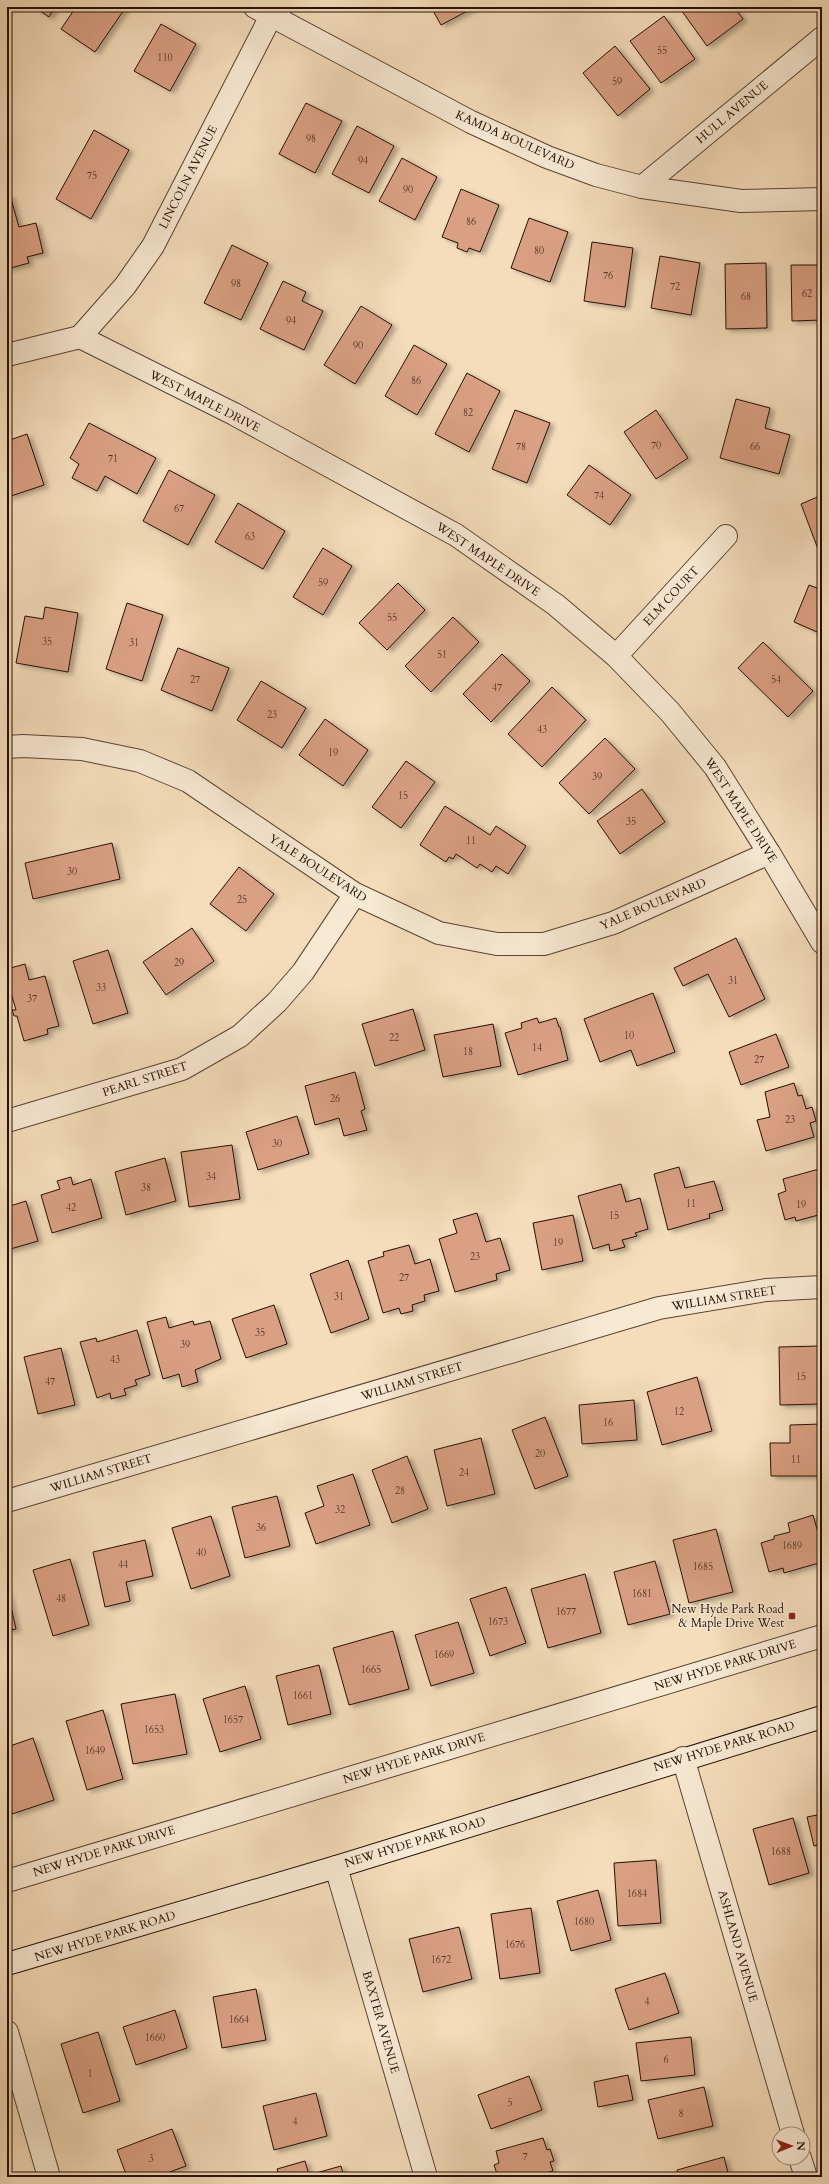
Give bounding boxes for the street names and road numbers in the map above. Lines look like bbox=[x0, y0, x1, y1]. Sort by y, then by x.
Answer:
street label: HULL AVENUE bbox=[692, 77, 772, 147]
street label: KAMDA BOULEVARD bbox=[453, 107, 577, 174]
street label: LINCOLN AVENUE bbox=[155, 123, 221, 231]
street label: WEST MAPLE DRIVE bbox=[146, 366, 263, 436]
street label: WEST MAPLE DRIVE bbox=[432, 518, 543, 600]
street label: ELM COURT bbox=[639, 563, 703, 629]
street label: WEST MAPLE DRIVE bbox=[701, 754, 781, 865]
street label: YALE BOULEVARD bbox=[266, 830, 370, 906]
street label: YALE BOULEVARD bbox=[597, 874, 709, 934]
street label: PEARL STREET bbox=[100, 1058, 190, 1100]
street label: WILLIAM STREET bbox=[670, 1282, 778, 1314]
street label: WILLIAM STREET bbox=[358, 1358, 465, 1404]
street label: WILLIAM STREET bbox=[47, 1450, 154, 1496]
street label: NEW HYDE PARK DRIVE bbox=[652, 1636, 798, 1694]
street label: NEW HYDE PARK ROAD bbox=[652, 1717, 797, 1775]
street label: NEW HYDE PARK DRIVE bbox=[341, 1729, 487, 1787]
street label: NEW HYDE PARK ROAD bbox=[343, 1813, 488, 1871]
street label: NEW HYDE PARK DRIVE bbox=[31, 1822, 177, 1880]
street label: ASHLAND AVENUE bbox=[714, 1888, 762, 2004]
street label: NEW HYDE PARK ROAD bbox=[33, 1907, 178, 1965]
street label: BAXTER AVENUE bbox=[359, 1969, 403, 2075]

